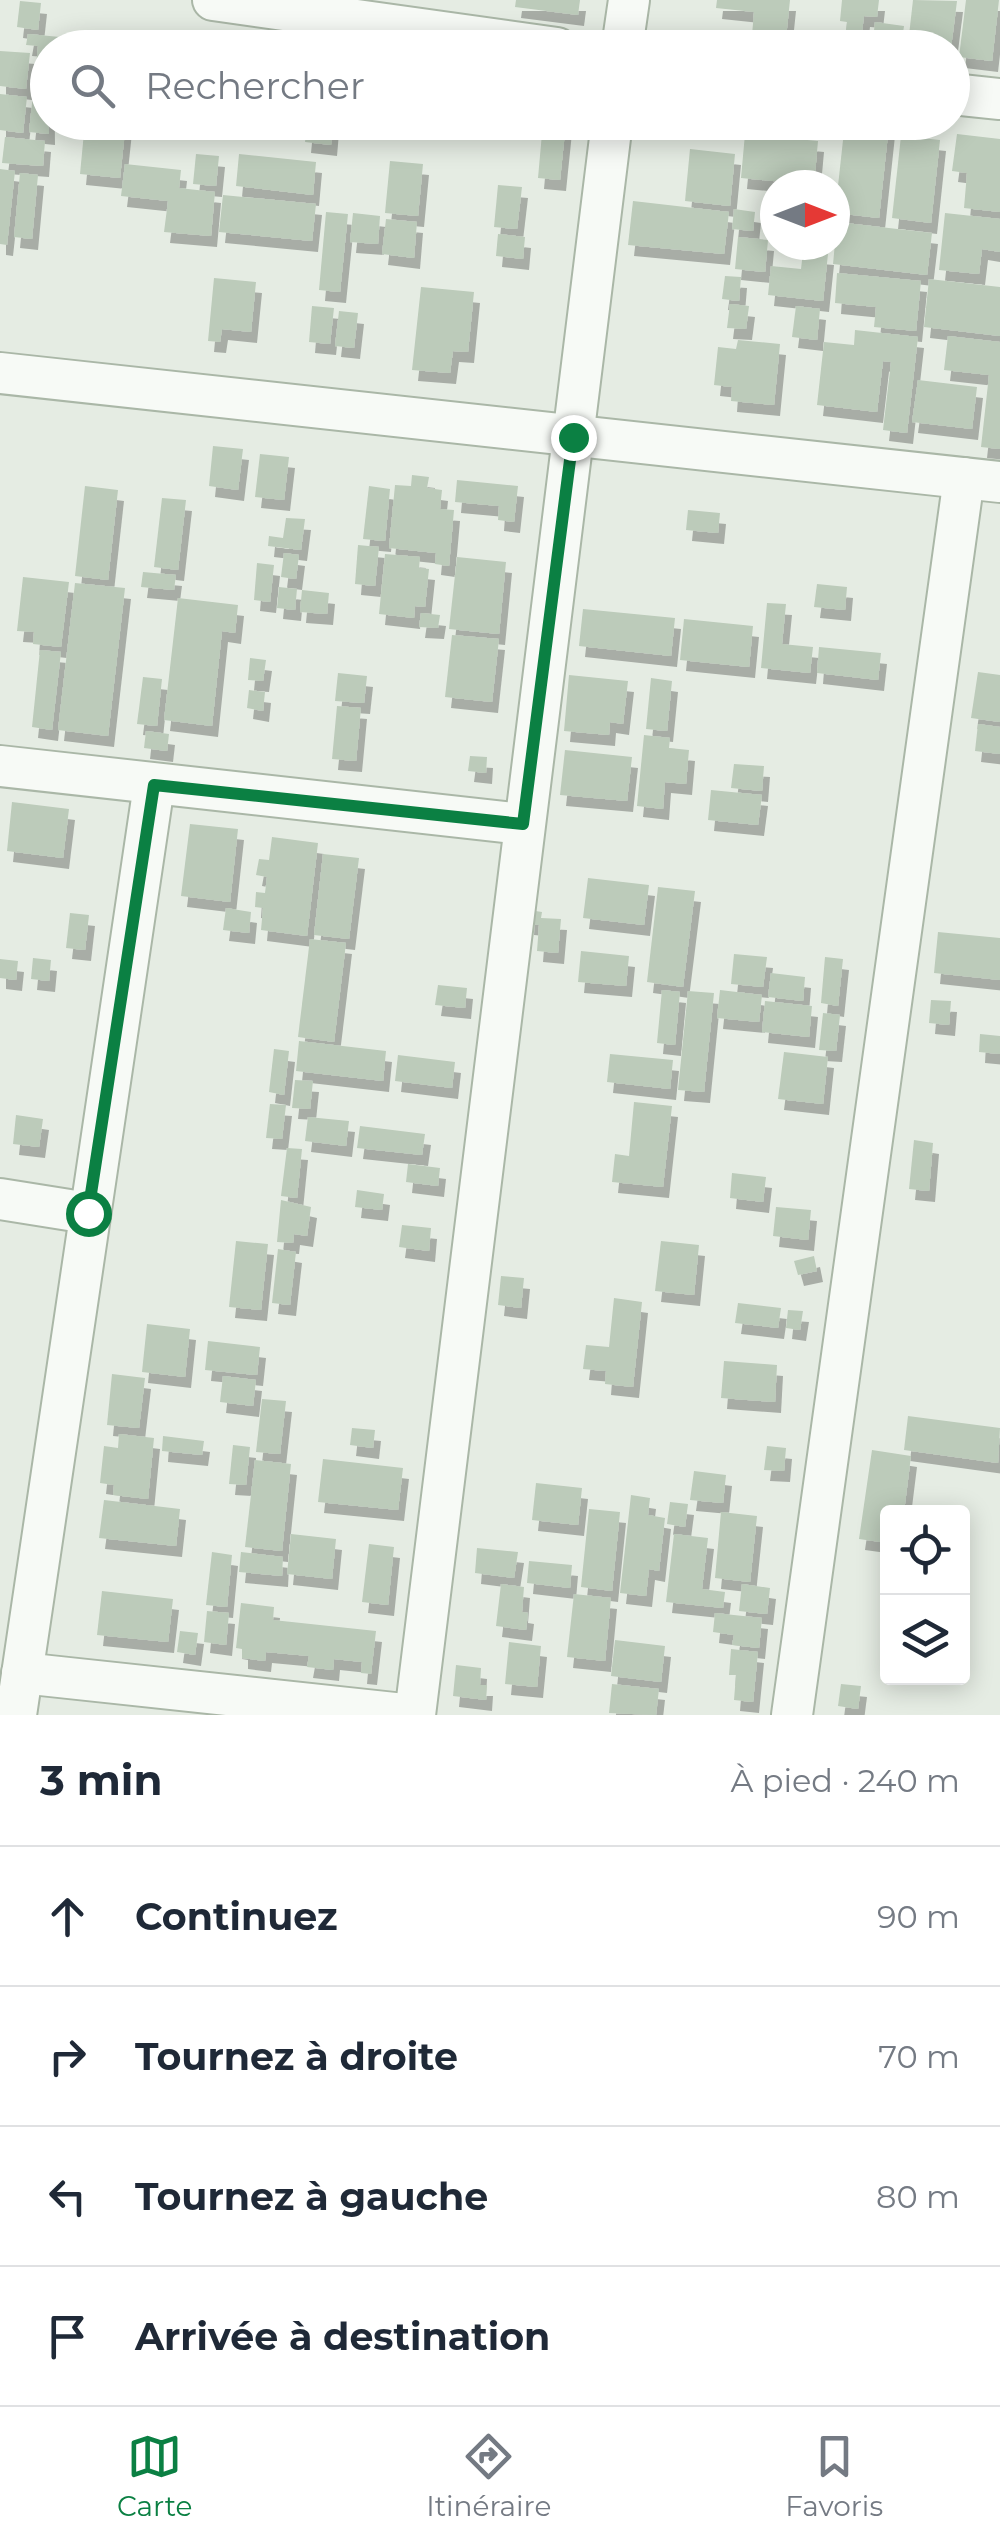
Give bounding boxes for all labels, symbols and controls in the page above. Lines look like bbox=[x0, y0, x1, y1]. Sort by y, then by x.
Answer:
search box bbox=[30, 30, 970, 140]
icon: search bbox=[65, 58, 120, 113]
text: Rechercher bbox=[145, 62, 365, 109]
north arrow bbox=[760, 170, 850, 260]
route end bbox=[551, 415, 597, 461]
route start bbox=[66, 1191, 112, 1237]
map controls bbox=[880, 1505, 970, 1685]
button: locate bbox=[880, 1505, 970, 1595]
button: layers bbox=[880, 1595, 970, 1685]
text: 3 min bbox=[40, 1754, 162, 1806]
text: À pied · 240 m bbox=[730, 1761, 960, 1800]
icon: ahead bbox=[40, 1889, 95, 1944]
text: Continuez bbox=[135, 1893, 338, 1940]
text: 90 m bbox=[877, 1897, 960, 1936]
icon: right bbox=[40, 2029, 95, 2084]
text: Tournez à droite bbox=[135, 2033, 458, 2080]
text: 70 m bbox=[878, 2037, 960, 2076]
icon: left bbox=[40, 2169, 95, 2224]
text: Tournez à gauche bbox=[135, 2173, 488, 2220]
text: 80 m bbox=[876, 2177, 960, 2216]
icon: arrive bbox=[40, 2309, 95, 2364]
text: Arrivée à destination bbox=[135, 2313, 550, 2360]
tab: Carte bbox=[117, 2429, 192, 2523]
tab: Itinéraire bbox=[426, 2429, 551, 2523]
tab: Favoris bbox=[785, 2429, 883, 2523]

